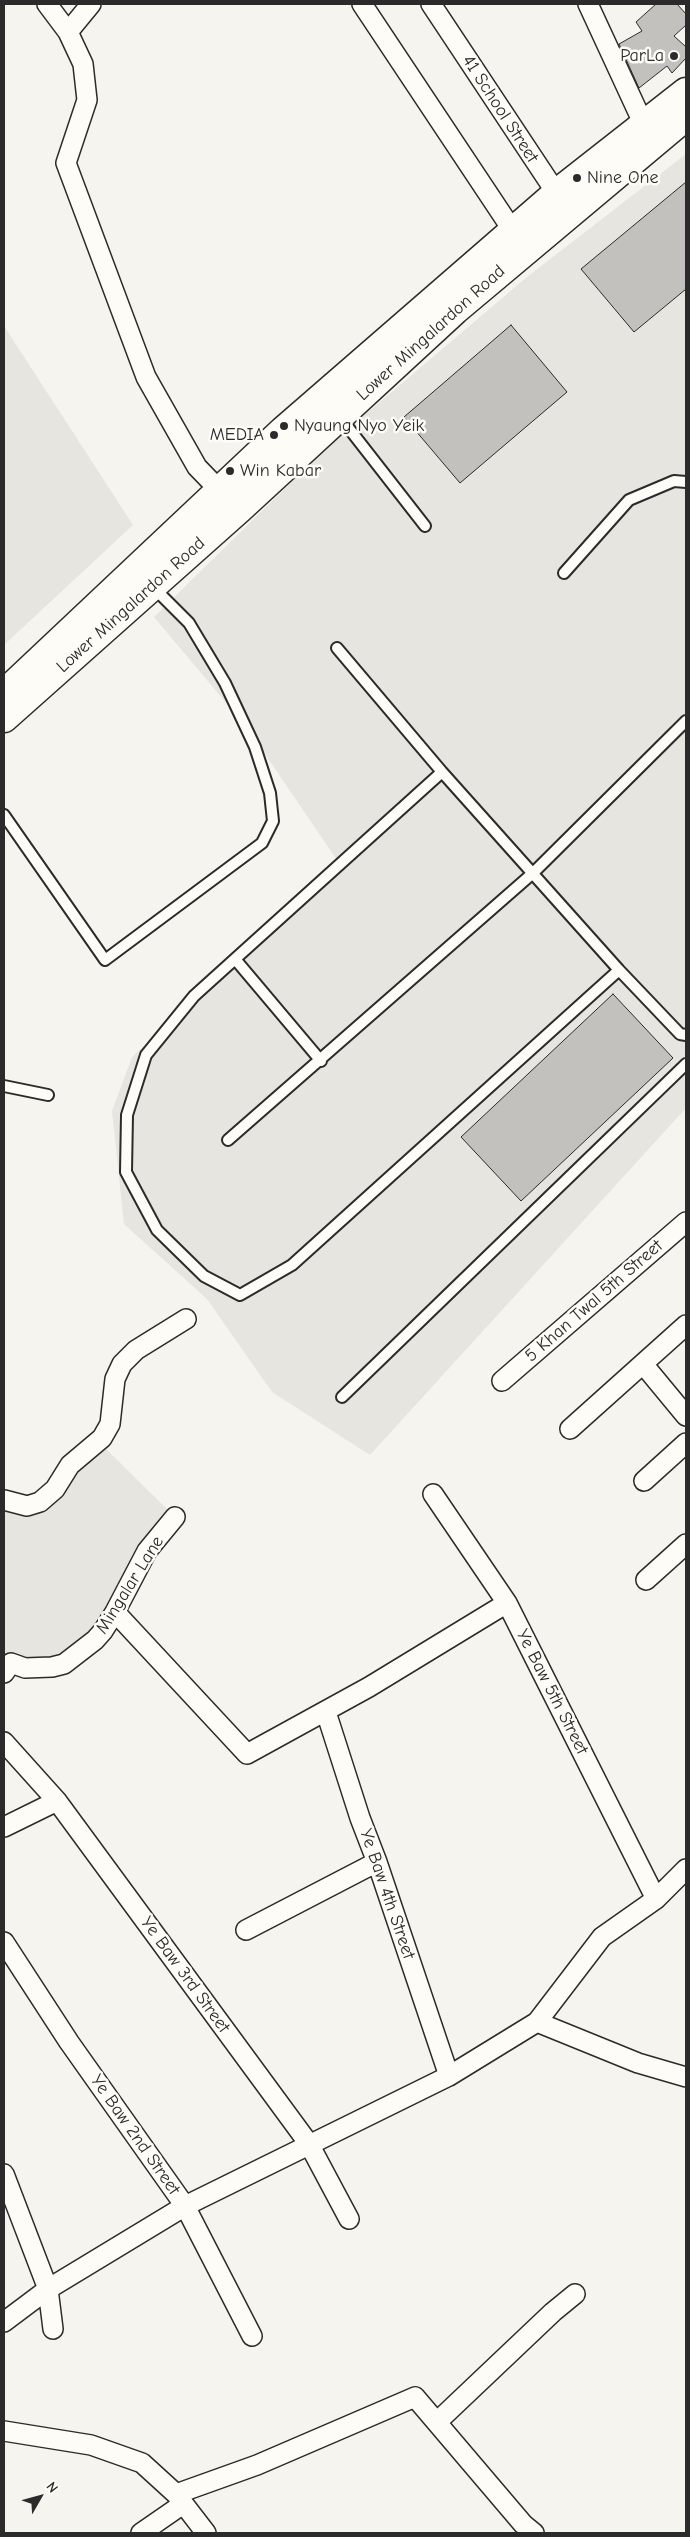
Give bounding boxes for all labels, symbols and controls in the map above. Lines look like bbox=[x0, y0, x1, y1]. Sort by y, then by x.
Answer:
place label: ParLa bbox=[620, 45, 664, 67]
marker: ParLa bbox=[668, 50, 680, 62]
street label: 41 School Street bbox=[457, 51, 543, 167]
place label: Nine One bbox=[587, 167, 658, 189]
marker: Nine One bbox=[571, 172, 583, 184]
street label: Lower Mingalardon Road bbox=[352, 261, 510, 405]
place label: Nyaung Nyo Yeik bbox=[294, 415, 424, 437]
marker: Nyaung Nyo Yeik bbox=[278, 420, 290, 432]
place label: MEDIA bbox=[210, 424, 264, 446]
marker: MEDIA bbox=[268, 429, 280, 441]
place label: Win Kabar bbox=[240, 460, 321, 482]
marker: Win Kabar bbox=[224, 465, 236, 477]
street label: Lower Mingalardon Road bbox=[52, 533, 210, 677]
street label: 5 Khan Twal 5th Street bbox=[521, 1235, 667, 1367]
street label: Mingalar Lane bbox=[91, 1532, 169, 1638]
street label: Ye Baw 5th Street bbox=[511, 1626, 593, 1758]
street label: Ye Baw 4th Street bbox=[355, 1826, 419, 1962]
street label: Ye Baw 3rd Street bbox=[136, 1913, 234, 2037]
street label: Ye Baw 2nd Street bbox=[85, 2071, 185, 2199]
north arrow bbox=[15, 2472, 65, 2522]
text: N bbox=[43, 2479, 62, 2496]

